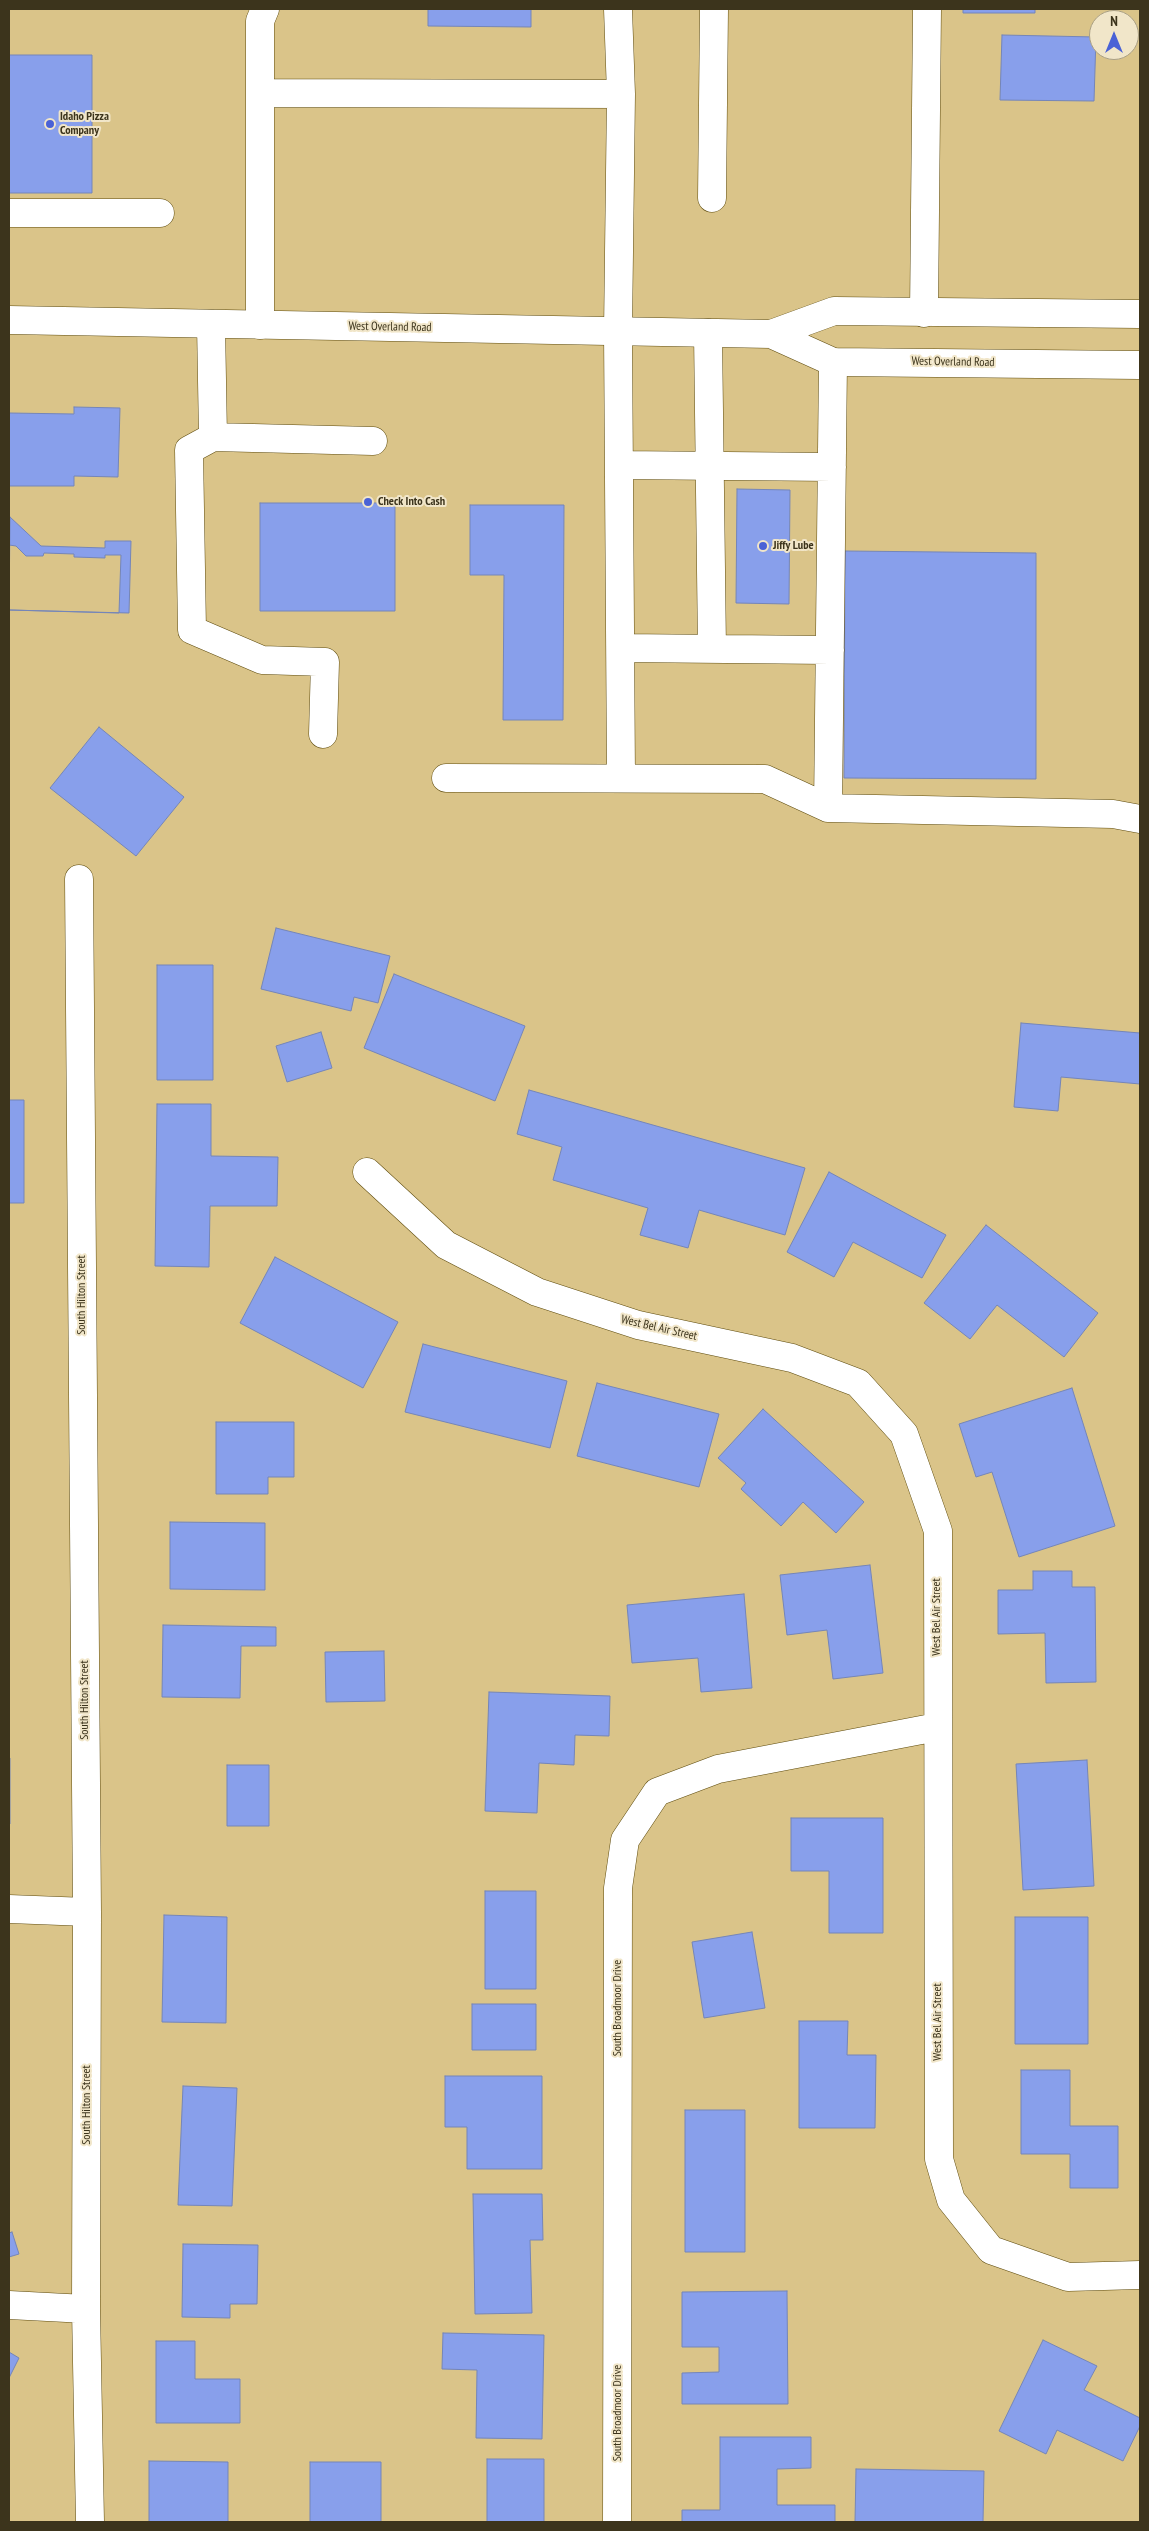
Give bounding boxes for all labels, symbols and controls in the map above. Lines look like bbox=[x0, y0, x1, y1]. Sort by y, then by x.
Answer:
north arrow bbox=[1089, 10, 1139, 60]
text: N bbox=[1110, 12, 1118, 30]
place label: Idaho Pizza Company bbox=[60, 110, 109, 138]
marker: Idaho Pizza Company bbox=[44, 118, 56, 130]
street label: West Overland Road bbox=[348, 319, 432, 335]
street label: West Overland Road bbox=[911, 354, 995, 370]
place label: Check Into Cash bbox=[378, 495, 445, 509]
marker: Check Into Cash bbox=[362, 496, 374, 508]
place label: Jiffy Lube bbox=[773, 539, 814, 553]
marker: Jiffy Lube bbox=[757, 540, 769, 552]
street label: South Hilton Street bbox=[75, 1255, 89, 1335]
street label: West Bel Air Street bbox=[620, 1312, 698, 1344]
street label: West Bel Air Street bbox=[930, 1578, 944, 1656]
street label: South Hilton Street bbox=[78, 1660, 92, 1740]
street label: South Broadmoor Drive bbox=[611, 1960, 625, 2056]
street label: West Bel Air Street bbox=[931, 1983, 945, 2061]
street label: South Hilton Street bbox=[80, 2065, 94, 2145]
street label: South Broadmoor Drive bbox=[611, 2365, 625, 2461]

